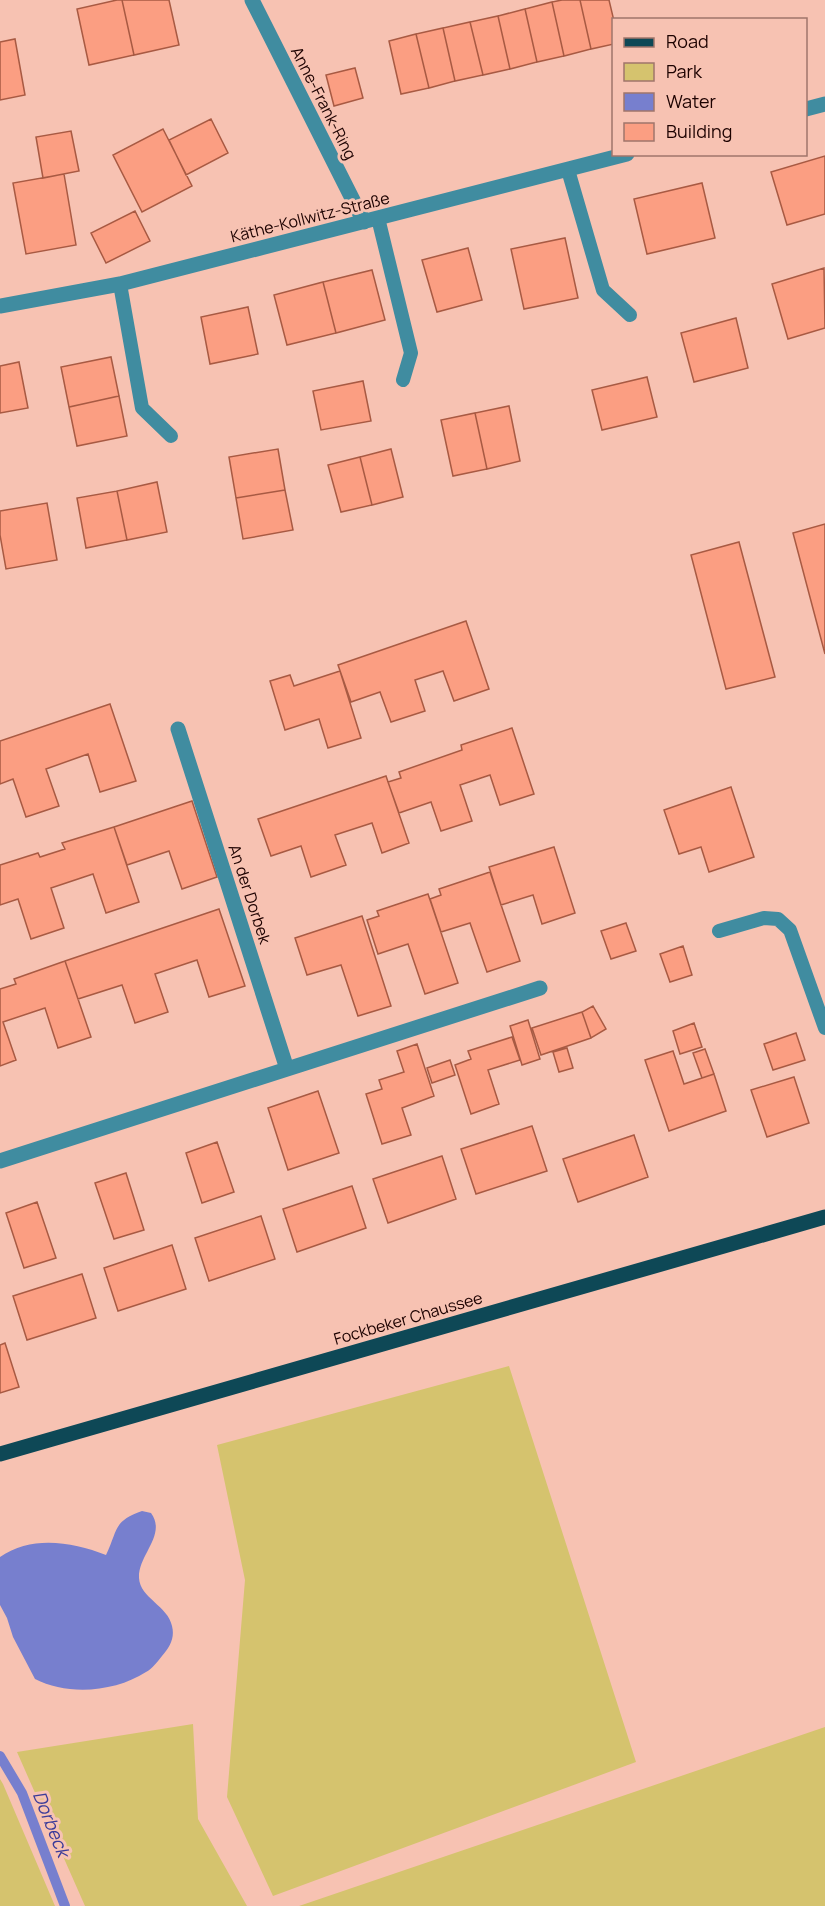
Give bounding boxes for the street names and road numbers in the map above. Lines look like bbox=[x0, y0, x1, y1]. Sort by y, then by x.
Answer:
street label: Anne-Frank-Ring bbox=[286, 43, 362, 163]
street label: Käthe-Kollwitz-Straße bbox=[228, 187, 392, 247]
street label: An der Dorbek bbox=[224, 841, 277, 948]
street label: Fockbeker Chaussee bbox=[331, 1286, 485, 1350]

